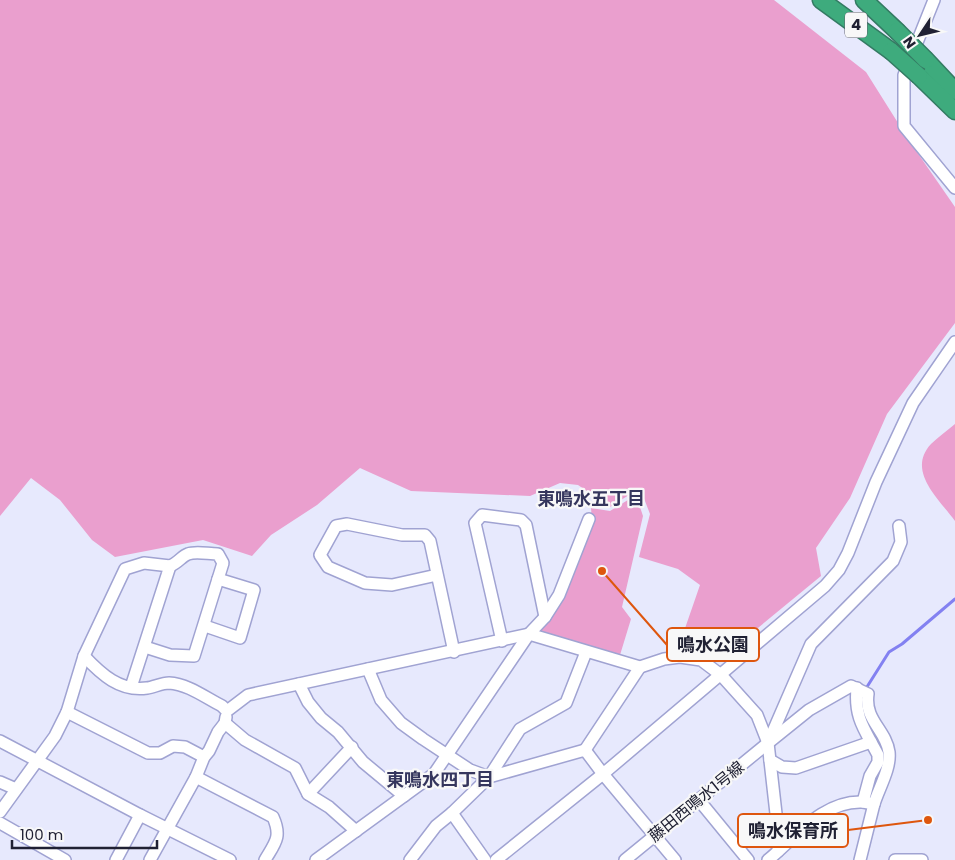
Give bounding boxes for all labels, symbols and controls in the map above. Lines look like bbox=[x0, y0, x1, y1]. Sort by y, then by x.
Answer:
north arrow bbox=[895, 10, 945, 60]
road number: 4 bbox=[845, 12, 867, 38]
text: N bbox=[898, 32, 921, 53]
district label: 東鳴水五丁目 bbox=[537, 486, 645, 511]
callout: 鳴水公園 bbox=[667, 628, 759, 661]
text: 鳴水公園 bbox=[677, 632, 749, 657]
street label: 藤田西鳴水1号線 bbox=[644, 756, 749, 847]
district label: 東鳴水四丁目 bbox=[386, 767, 494, 792]
callout: 鳴水保育所 bbox=[738, 814, 848, 847]
scale bar bbox=[12, 818, 158, 850]
text: 鳴水保育所 bbox=[748, 818, 838, 843]
text: 100 m bbox=[20, 824, 63, 845]

